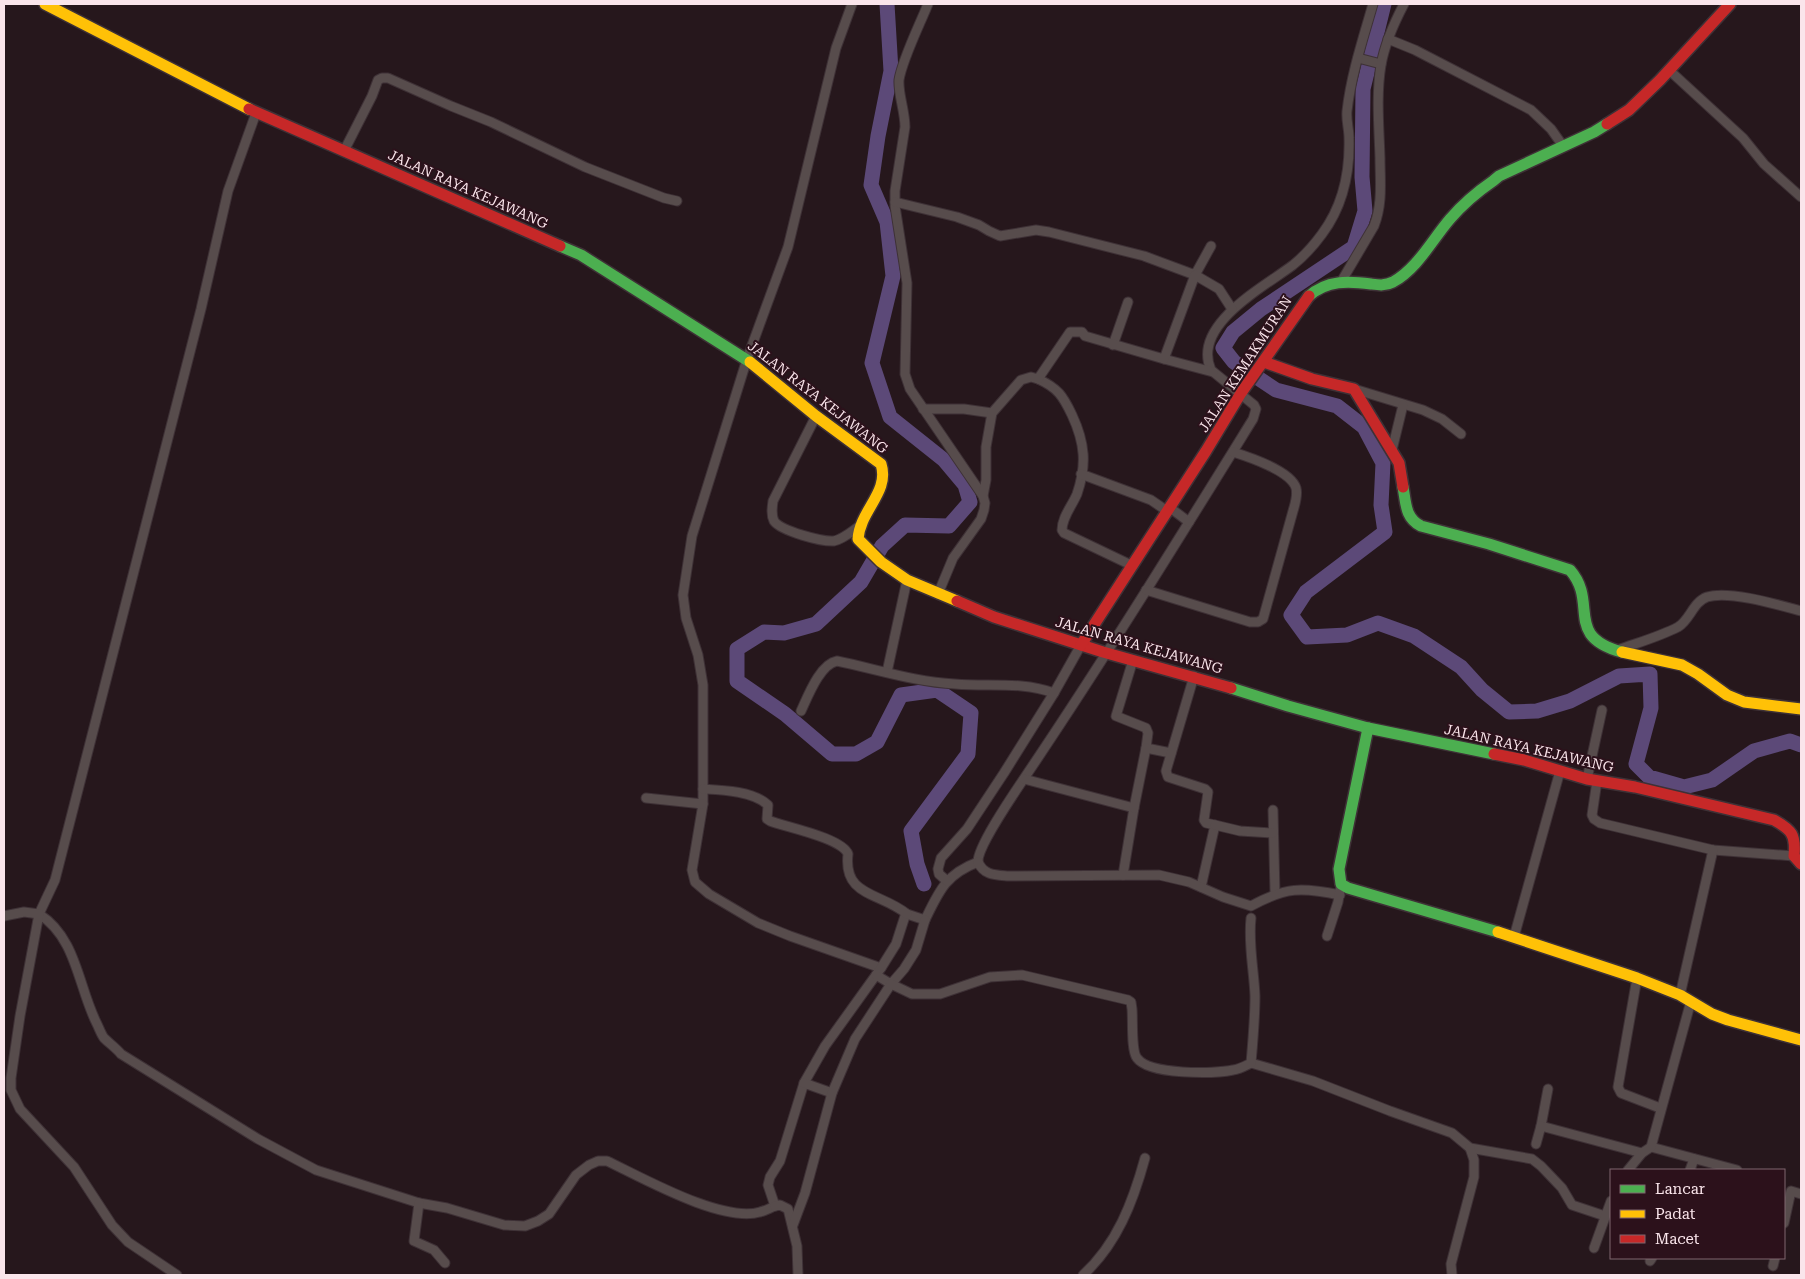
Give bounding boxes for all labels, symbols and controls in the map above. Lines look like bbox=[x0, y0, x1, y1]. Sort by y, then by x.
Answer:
street label: JALAN RAYA KEJAWANG bbox=[386, 146, 550, 232]
street label: JALAN KEMAKMURAN bbox=[1195, 293, 1295, 435]
street label: JALAN RAYA KEJAWANG bbox=[745, 337, 891, 457]
street label: JALAN RAYA KEJAWANG bbox=[1054, 613, 1225, 677]
street label: JALAN RAYA KEJAWANG bbox=[1443, 721, 1615, 775]
legend bbox=[1610, 1169, 1785, 1259]
text: Lancar bbox=[1655, 1180, 1705, 1198]
text: Padat bbox=[1655, 1205, 1696, 1223]
text: Macet bbox=[1655, 1230, 1700, 1248]

